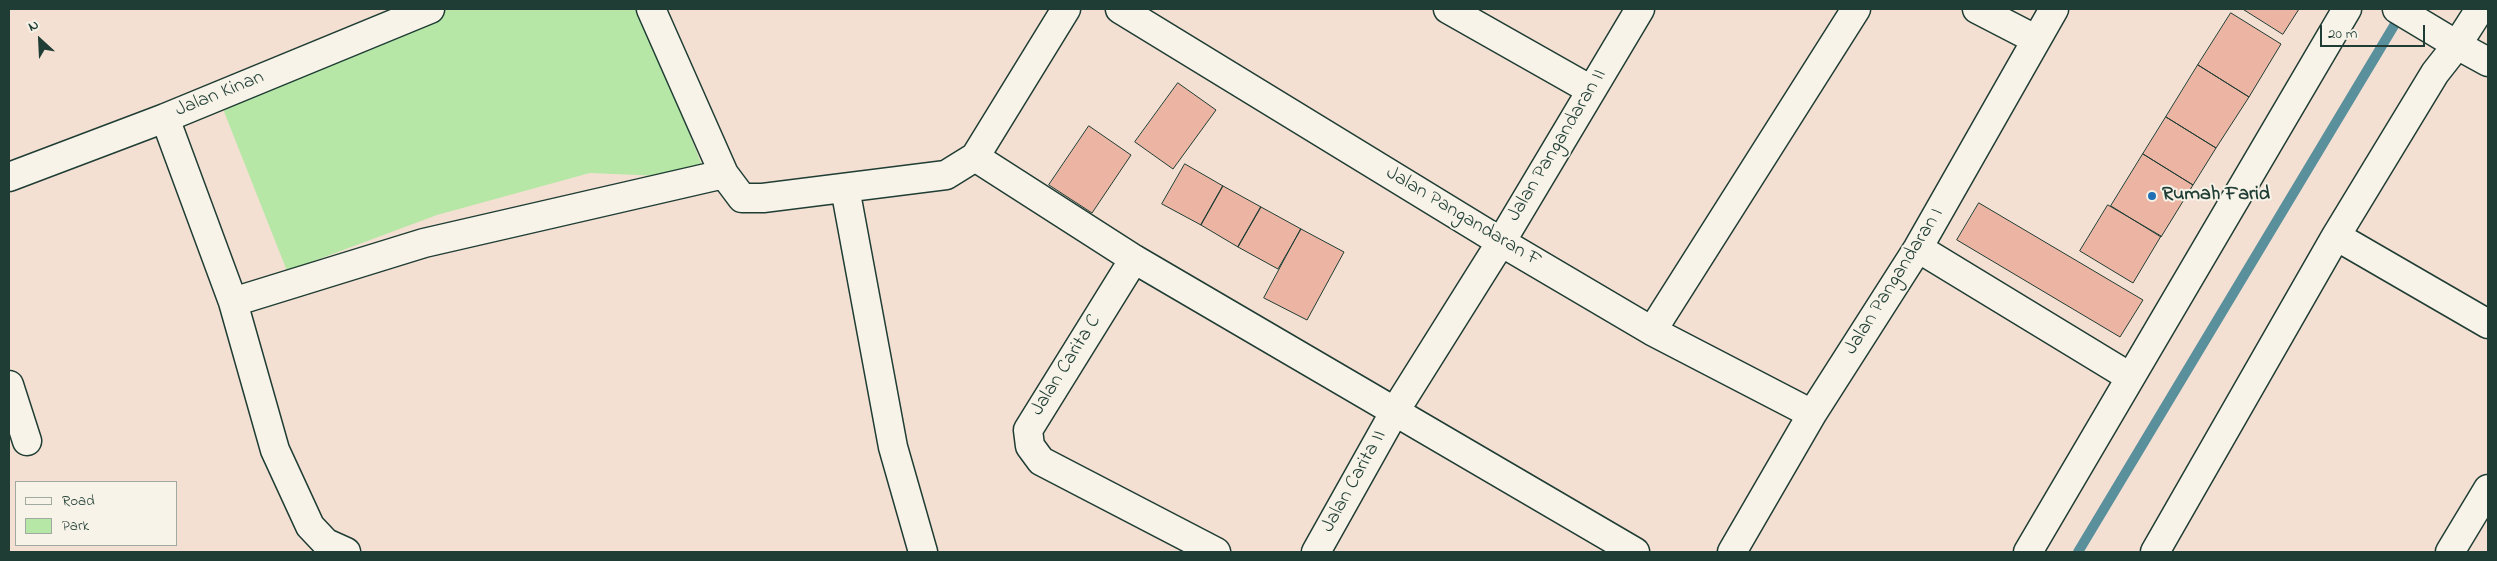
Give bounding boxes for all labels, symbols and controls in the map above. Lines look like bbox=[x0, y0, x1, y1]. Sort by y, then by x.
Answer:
text: N bbox=[25, 14, 42, 37]
north arrow bbox=[15, 15, 65, 65]
scale bar bbox=[2322, 15, 2427, 47]
text: 20 m bbox=[2328, 23, 2357, 45]
street label: Jalan Pangandaran II bbox=[1503, 65, 1613, 227]
street label: Jalan Kinan bbox=[172, 66, 268, 124]
street label: Jalan Pangandaran F bbox=[1381, 162, 1545, 274]
place label: Rumah Farid bbox=[2162, 184, 2270, 208]
marker: Rumah Farid bbox=[2146, 190, 2158, 202]
street label: Jalan Pangandaran I bbox=[1840, 204, 1950, 360]
street label: Jalan Carita C bbox=[1026, 311, 1108, 421]
street label: Jalan Carita II bbox=[1317, 427, 1393, 537]
legend bbox=[15, 481, 178, 546]
text: Road bbox=[62, 490, 95, 512]
text: Park bbox=[62, 515, 89, 537]

